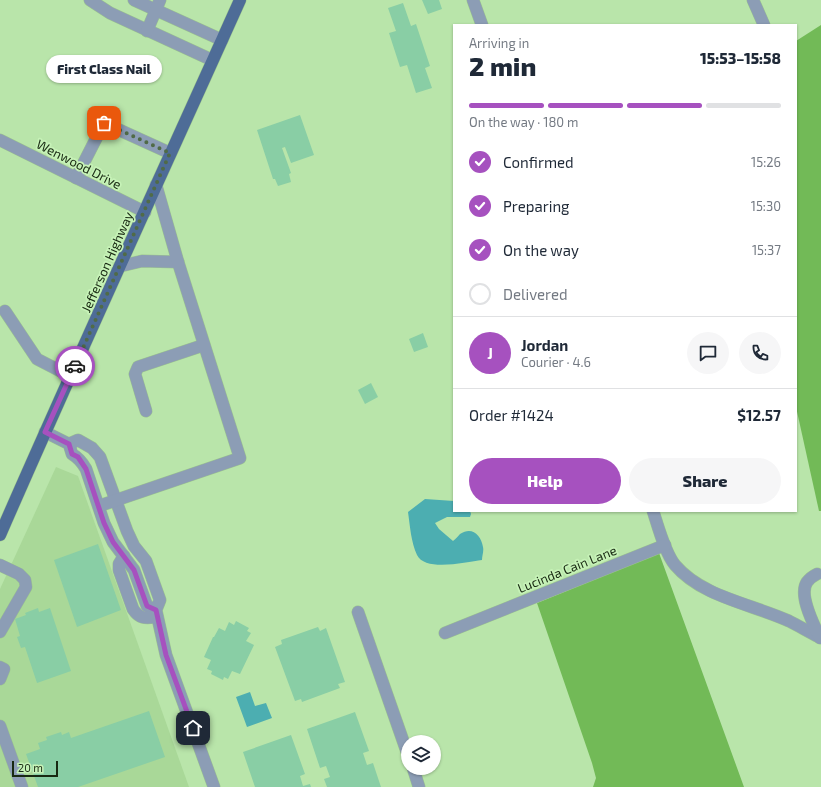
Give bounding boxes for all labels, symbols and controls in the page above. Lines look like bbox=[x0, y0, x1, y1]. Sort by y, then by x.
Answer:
text: Arriving in bbox=[469, 35, 529, 51]
text: 15:53–15:58 bbox=[700, 49, 781, 67]
text: 2 min bbox=[469, 50, 536, 81]
callout: First Class Nail bbox=[46, 55, 162, 83]
text: First Class Nail bbox=[57, 61, 151, 77]
pin bbox=[87, 106, 121, 140]
icon: bag bbox=[93, 112, 115, 134]
text: On the way · 180 m bbox=[469, 114, 579, 130]
street label: Wenwood Drive bbox=[34, 136, 124, 192]
icon: check bbox=[469, 151, 491, 173]
text: Confirmed bbox=[503, 153, 574, 171]
text: 15:26 bbox=[751, 154, 781, 170]
icon: check bbox=[469, 195, 491, 217]
text: Preparing bbox=[503, 197, 569, 215]
text: 15:30 bbox=[751, 198, 781, 214]
street label: Jefferson Highway bbox=[78, 209, 136, 315]
icon: check bbox=[469, 239, 491, 261]
text: On the way bbox=[503, 241, 579, 259]
text: 15:37 bbox=[752, 242, 781, 258]
text: Delivered bbox=[503, 285, 568, 303]
button: chat bbox=[687, 332, 729, 374]
button: phone bbox=[739, 332, 781, 374]
text: Jordan bbox=[521, 336, 568, 354]
text: J bbox=[487, 344, 493, 362]
courier bbox=[55, 346, 95, 386]
text: Courier · 4.6 bbox=[521, 354, 591, 370]
icon: car bbox=[64, 355, 86, 377]
text: Order #1424 bbox=[469, 406, 554, 424]
text: $12.57 bbox=[737, 406, 781, 424]
button: Help bbox=[469, 458, 621, 504]
button: Share bbox=[629, 458, 781, 504]
street label: Lucinda Cain Lane bbox=[515, 542, 619, 596]
pin bbox=[176, 711, 210, 745]
icon: home bbox=[182, 717, 204, 739]
map controls bbox=[401, 735, 441, 775]
button: layers bbox=[401, 735, 441, 775]
scale bar bbox=[12, 759, 58, 778]
text: 20 m bbox=[18, 761, 43, 774]

